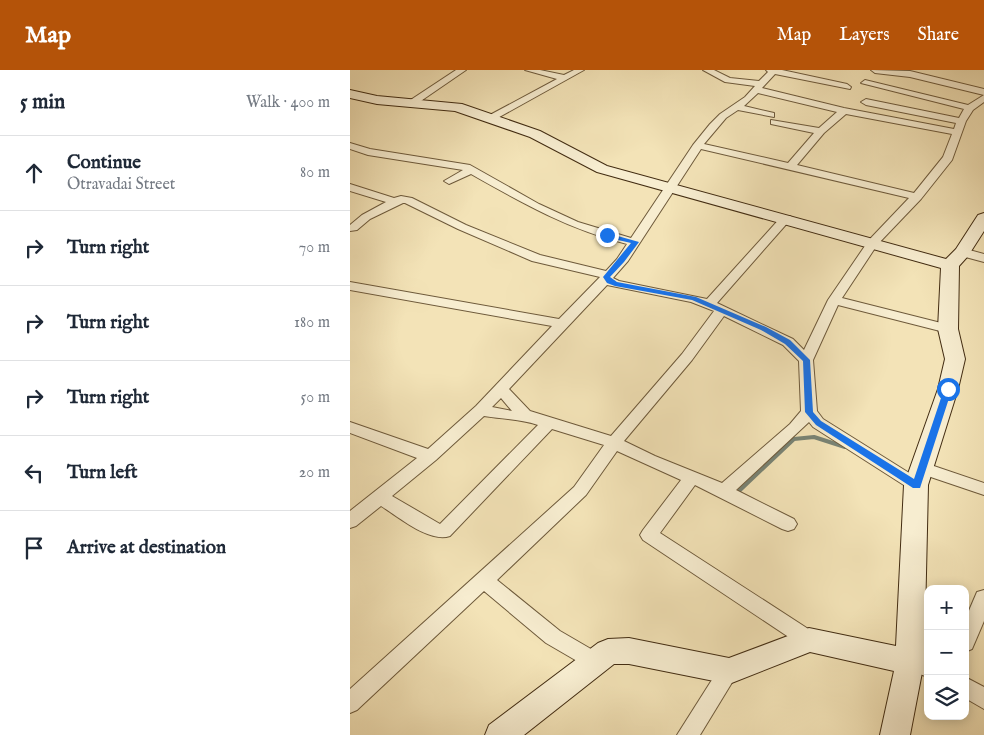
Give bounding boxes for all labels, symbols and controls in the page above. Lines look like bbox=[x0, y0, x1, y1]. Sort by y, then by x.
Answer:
text: Map bbox=[25, 20, 71, 51]
text: Map bbox=[777, 24, 811, 47]
text: Layers bbox=[839, 24, 890, 47]
text: Share bbox=[918, 24, 959, 47]
text: 5 min bbox=[20, 89, 65, 116]
text: Walk · 400 m bbox=[246, 93, 330, 113]
text: Continue bbox=[67, 151, 141, 175]
icon: ahead bbox=[20, 159, 48, 187]
text: 80 m bbox=[300, 163, 330, 183]
text: Otravadai Street bbox=[67, 175, 175, 195]
route end bbox=[596, 224, 619, 247]
icon: right bbox=[20, 234, 48, 262]
text: Turn right bbox=[67, 236, 149, 260]
text: 70 m bbox=[299, 238, 330, 258]
icon: right bbox=[20, 309, 48, 337]
text: Turn right bbox=[67, 311, 149, 335]
text: 180 m bbox=[294, 313, 330, 333]
route start bbox=[937, 378, 960, 401]
icon: right bbox=[20, 384, 48, 412]
text: Turn right bbox=[67, 386, 149, 410]
text: 50 m bbox=[301, 388, 330, 408]
icon: left bbox=[20, 459, 48, 487]
text: Turn left bbox=[67, 461, 138, 485]
text: 20 m bbox=[299, 463, 330, 483]
icon: arrive bbox=[20, 534, 48, 562]
text: Arrive at destination bbox=[67, 536, 226, 560]
map controls bbox=[924, 585, 969, 720]
button: + bbox=[924, 585, 969, 630]
button: − bbox=[924, 630, 969, 675]
button: layers bbox=[924, 675, 969, 720]

